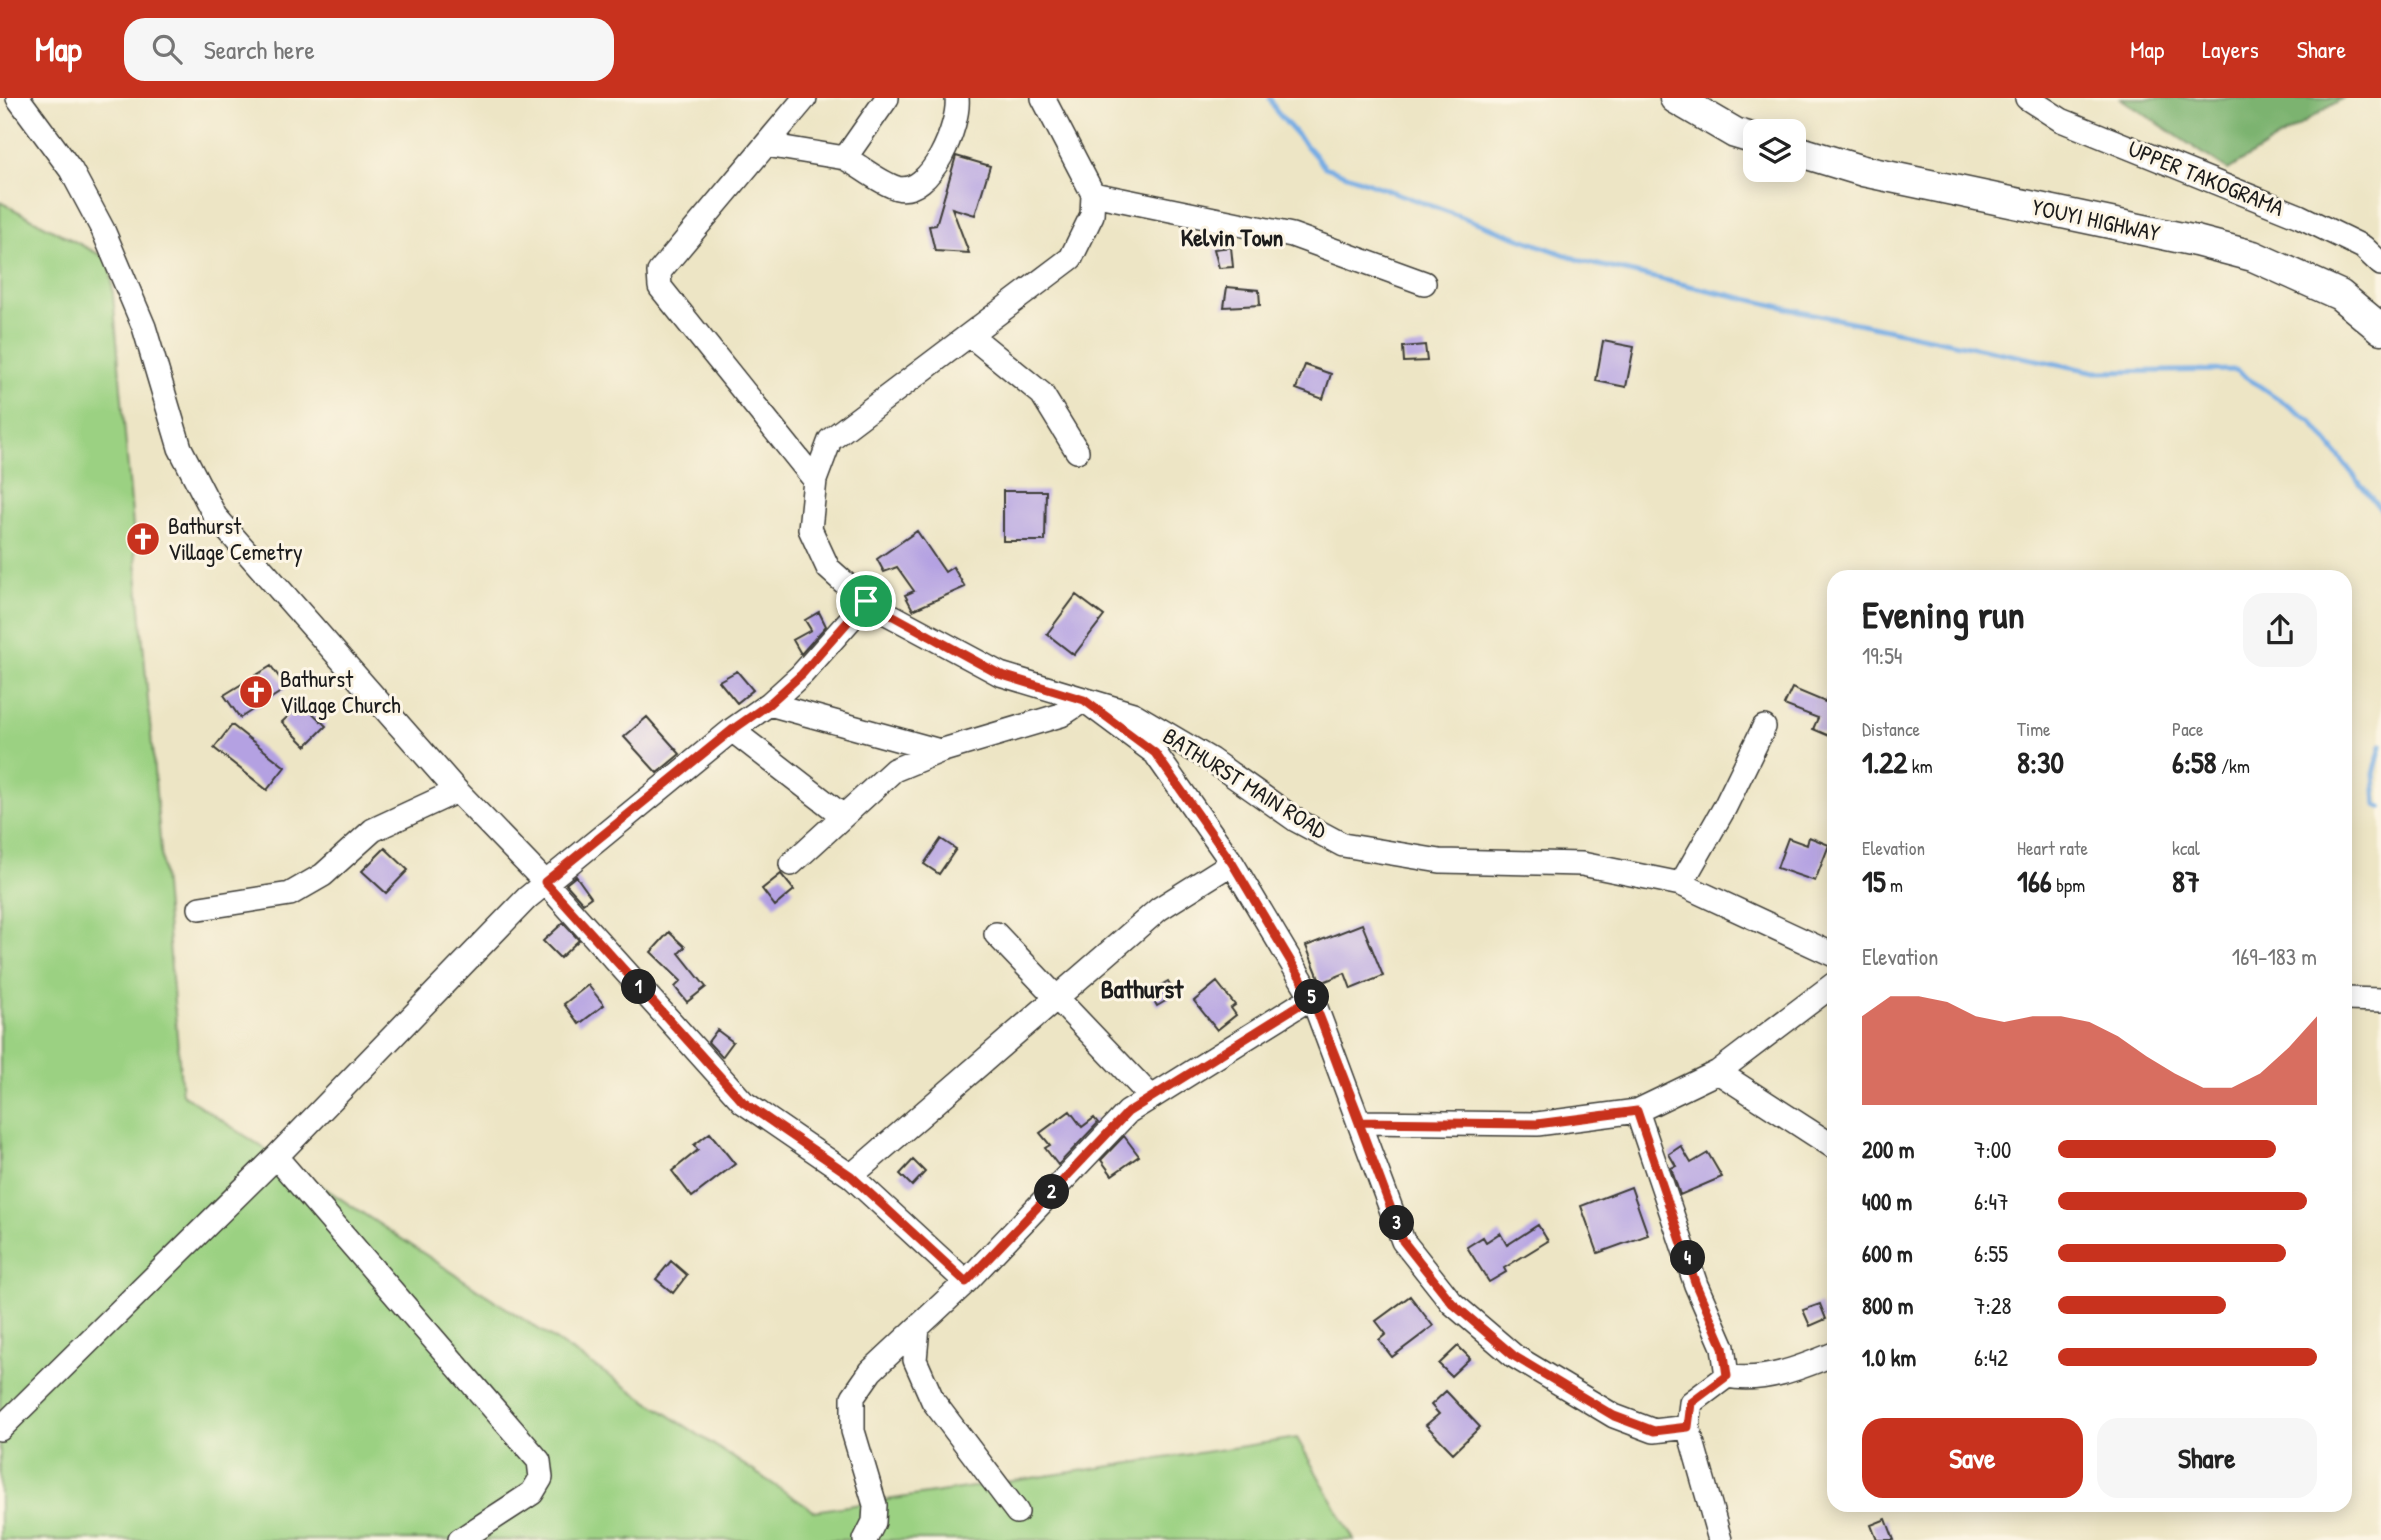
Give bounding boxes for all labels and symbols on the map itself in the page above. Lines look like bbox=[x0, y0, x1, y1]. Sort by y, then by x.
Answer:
street label: UPPER TAKOGRAMA bbox=[2124, 132, 2289, 223]
street label: YOUYI HIGHWAY bbox=[2029, 191, 2163, 248]
district label: Kelvin Town bbox=[1181, 221, 1283, 253]
place label: Bathurst Village Cemetry bbox=[168, 510, 303, 567]
church icon: Bathurst Village Cemetry bbox=[124, 520, 162, 558]
pin bbox=[836, 571, 896, 631]
place label: Bathurst Village Church bbox=[280, 663, 401, 720]
church icon: Bathurst Village Church bbox=[237, 673, 275, 711]
street label: BATHURST MAIN ROAD bbox=[1158, 720, 1333, 845]
pin: 1 bbox=[622, 970, 656, 1004]
district label: Bathurst bbox=[1101, 971, 1184, 1006]
pin: 5 bbox=[1294, 979, 1330, 1014]
pin: 2 bbox=[1034, 1174, 1070, 1210]
pin: 3 bbox=[1380, 1206, 1414, 1240]
pin: 4 bbox=[1670, 1240, 1706, 1276]

